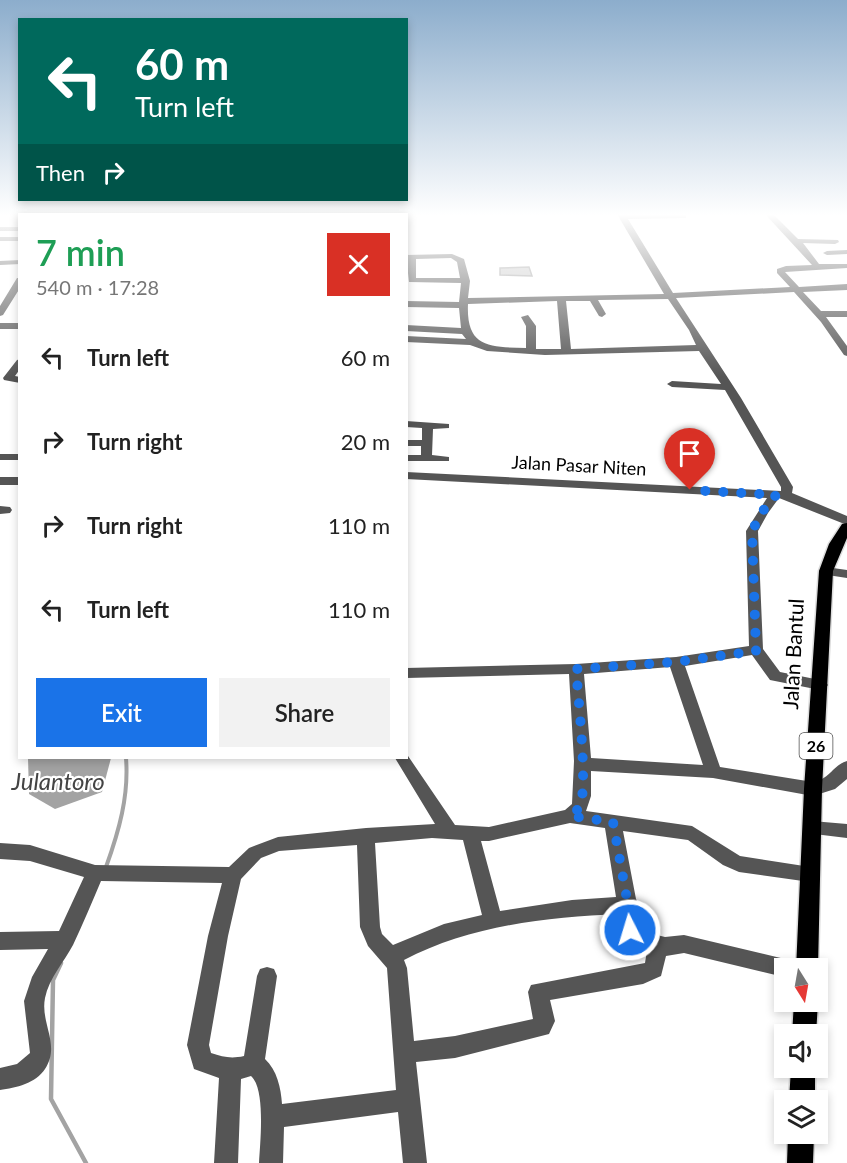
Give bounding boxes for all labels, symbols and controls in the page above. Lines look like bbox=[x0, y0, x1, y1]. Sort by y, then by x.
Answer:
text: 60 m bbox=[135, 39, 229, 89]
icon: left bbox=[36, 42, 114, 120]
text: Turn left bbox=[135, 90, 234, 123]
icon: right bbox=[97, 156, 130, 189]
text: Then bbox=[36, 159, 85, 186]
text: 7 min bbox=[36, 230, 125, 274]
button: close bbox=[327, 233, 390, 296]
text: 540 m · 17:28 bbox=[36, 275, 159, 299]
icon: left bbox=[36, 341, 69, 374]
text: Turn left bbox=[87, 344, 169, 371]
text: 60 m bbox=[341, 344, 390, 371]
icon: right bbox=[36, 425, 69, 458]
text: Turn right bbox=[87, 428, 182, 455]
text: 20 m bbox=[341, 428, 390, 455]
pin bbox=[664, 428, 715, 490]
icon: arrive bbox=[673, 437, 706, 470]
street label: Jalan Pasar Niten bbox=[511, 450, 647, 480]
icon: right bbox=[36, 509, 69, 542]
text: Turn right bbox=[87, 512, 182, 539]
text: 110 m bbox=[328, 512, 390, 539]
icon: left bbox=[36, 593, 69, 626]
text: Turn left bbox=[87, 596, 169, 623]
text: 110 m bbox=[328, 596, 390, 623]
street label: Jalan Bantul bbox=[777, 598, 808, 710]
button: Exit bbox=[36, 678, 207, 747]
button: Share bbox=[219, 678, 390, 747]
road number: 26 bbox=[800, 733, 832, 759]
water label: Julantoro bbox=[10, 766, 105, 795]
position arrow bbox=[598, 898, 662, 962]
north arrow bbox=[774, 958, 828, 1012]
map controls bbox=[774, 958, 828, 1144]
button: sound bbox=[774, 1024, 828, 1078]
button: layers bbox=[774, 1090, 828, 1144]

